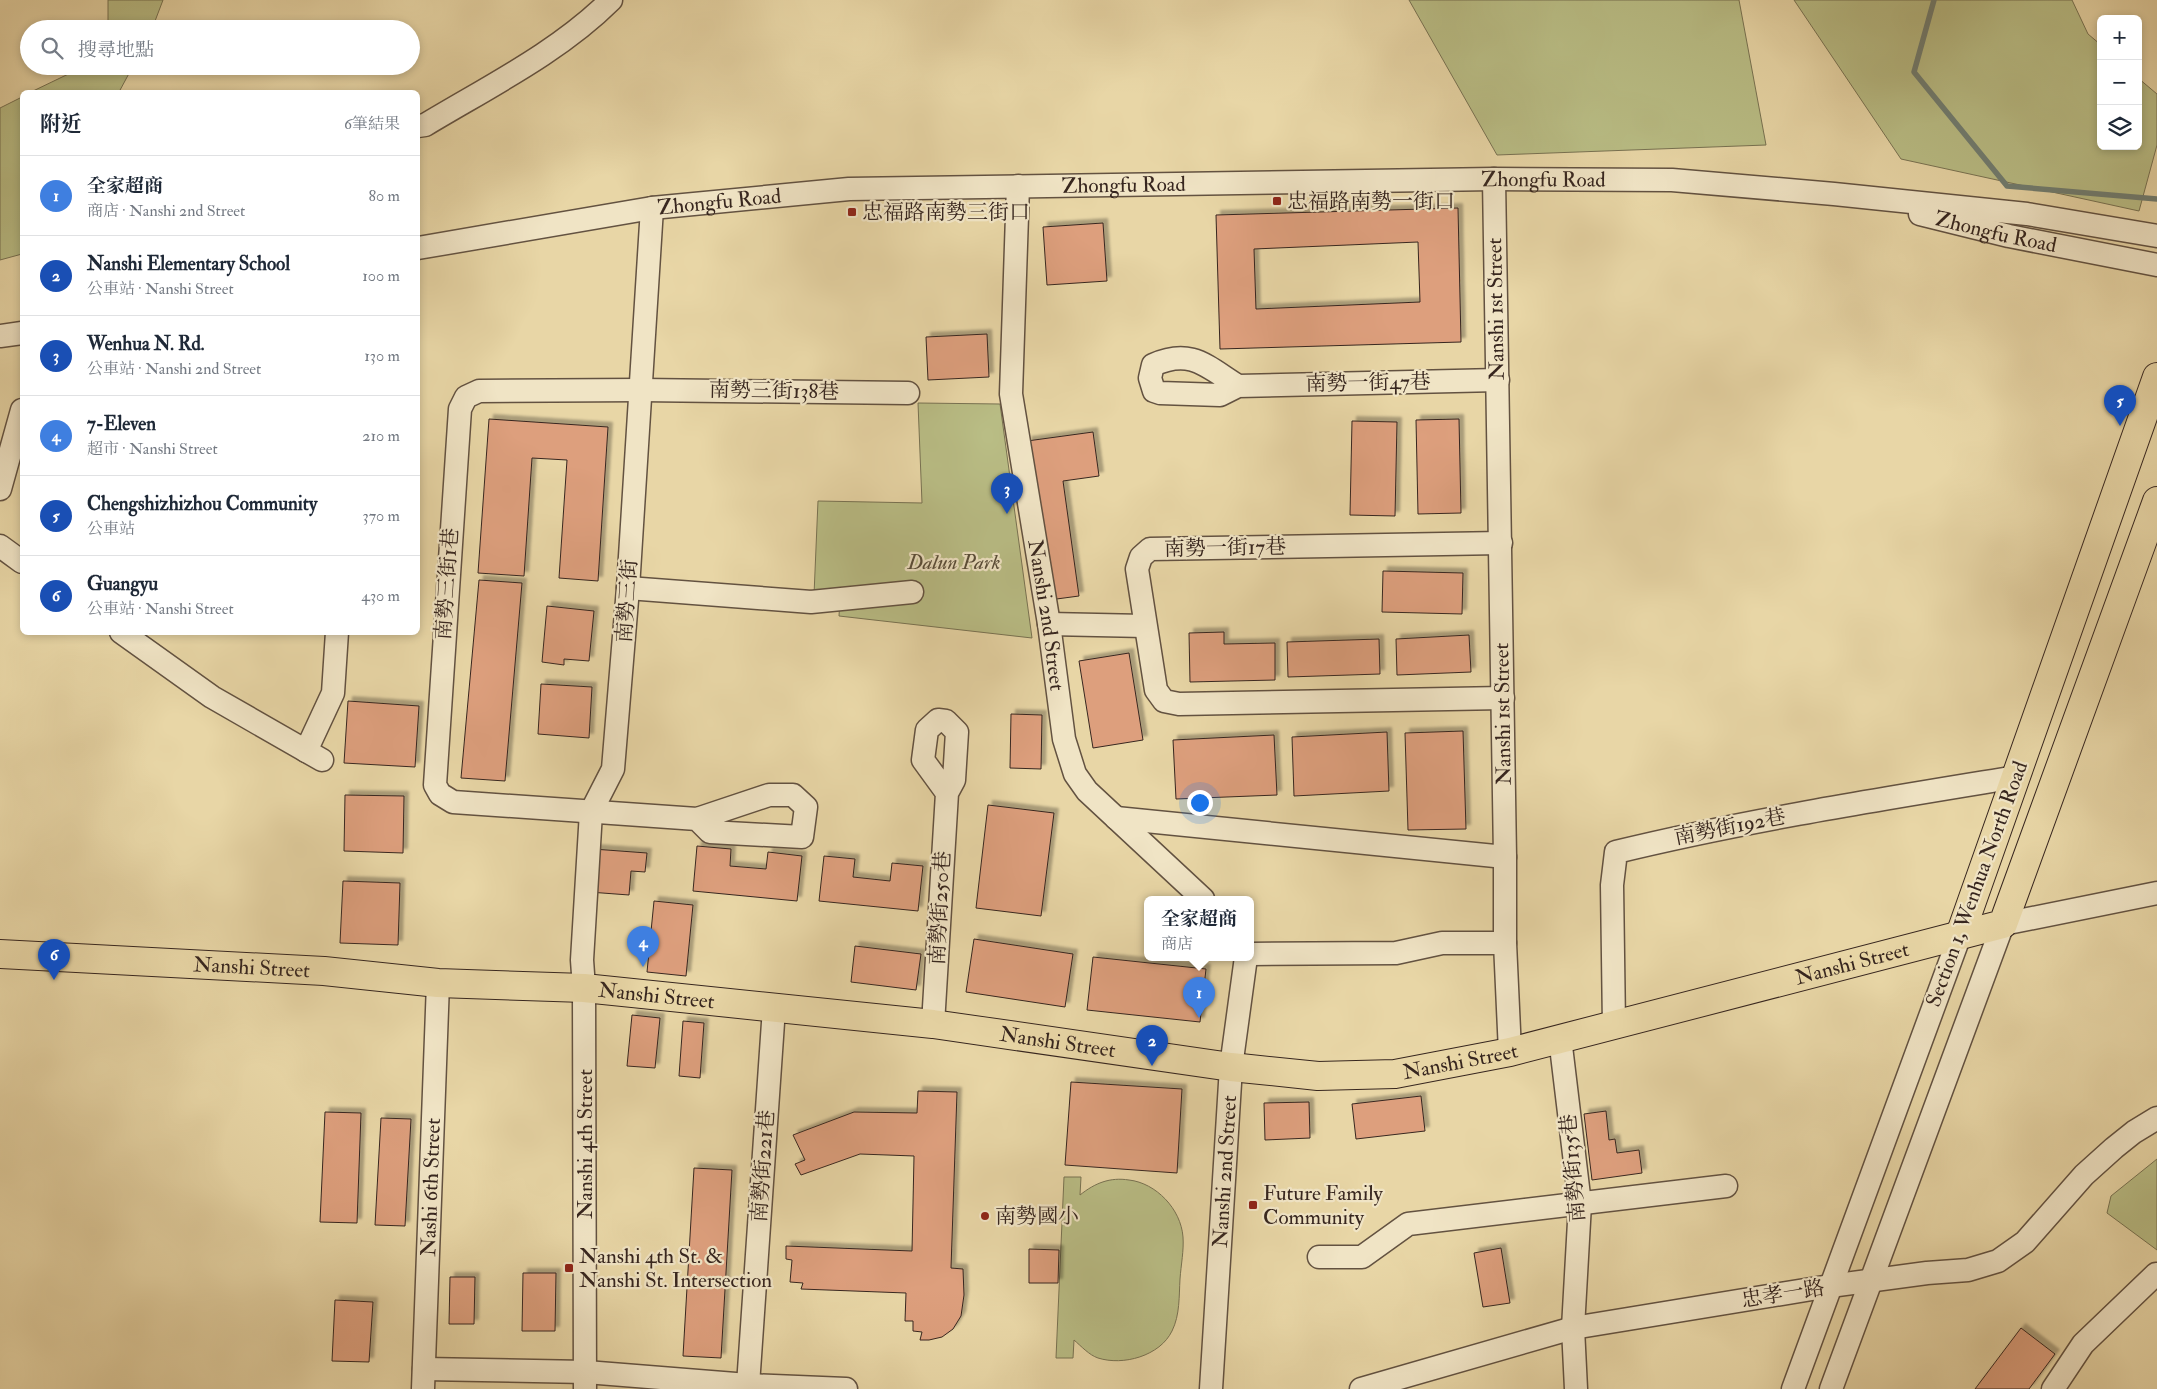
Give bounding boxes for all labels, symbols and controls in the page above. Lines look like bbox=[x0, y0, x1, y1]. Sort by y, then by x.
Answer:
map controls bbox=[2097, 15, 2142, 150]
button: + bbox=[2097, 15, 2142, 60]
search box bbox=[20, 20, 420, 75]
icon: search bbox=[38, 34, 66, 62]
text: 搜尋地點 bbox=[78, 38, 154, 62]
button: − bbox=[2097, 60, 2142, 105]
button: layers bbox=[2097, 105, 2142, 150]
text: 附近 bbox=[40, 111, 82, 138]
text: 6筆結果 bbox=[344, 114, 400, 134]
street label: Zhongfu Road bbox=[1481, 165, 1606, 193]
street label: Zhongfu Road bbox=[1061, 170, 1187, 199]
text: 全家超商 bbox=[87, 174, 163, 198]
street label: Zhongfu Road bbox=[656, 182, 783, 221]
text: 1 bbox=[53, 186, 59, 206]
text: 80 m bbox=[369, 186, 400, 206]
place label: 忠福路南勢一街口 bbox=[1287, 188, 1455, 215]
marker: 忠福路南勢一街口 bbox=[1271, 195, 1283, 207]
place label: 忠福路南勢三街口 bbox=[862, 199, 1030, 226]
text: 商店 · Nanshi 2nd Street bbox=[87, 201, 245, 221]
street label: Zhongfu Road bbox=[1932, 205, 2060, 259]
marker: 忠福路南勢三街口 bbox=[846, 206, 858, 218]
street label: Nanshi 1st Street bbox=[1481, 237, 1511, 380]
text: Nanshi Elementary School bbox=[87, 252, 290, 276]
text: 2 bbox=[52, 266, 60, 286]
text: 100 m bbox=[362, 266, 400, 286]
text: 公車站 · Nanshi Street bbox=[87, 279, 234, 299]
text: Wenhua N. Rd. bbox=[87, 332, 204, 356]
text: 3 bbox=[53, 346, 59, 366]
text: 130 m bbox=[364, 346, 400, 366]
text: 公車站 · Nanshi 2nd Street bbox=[87, 359, 261, 379]
street label: 南勢一街47巷 bbox=[1305, 368, 1431, 398]
street label: 南勢三街138巷 bbox=[709, 376, 839, 406]
pin: 5 bbox=[2104, 385, 2136, 426]
text: 7-Eleven bbox=[87, 412, 156, 436]
text: 4 bbox=[52, 426, 60, 446]
text: 210 m bbox=[362, 426, 400, 446]
text: 超市 · Nanshi Street bbox=[87, 439, 218, 459]
pin: 3 bbox=[991, 473, 1023, 514]
text: Chengshizhizhou Community bbox=[87, 492, 317, 516]
text: 5 bbox=[52, 506, 60, 526]
text: 370 m bbox=[363, 506, 400, 526]
text: 公車站 bbox=[87, 519, 135, 539]
street label: 南勢三街1巷 bbox=[430, 527, 464, 641]
street label: 南勢一街17巷 bbox=[1164, 533, 1286, 563]
street label: Nanshi 2nd Street bbox=[1022, 537, 1071, 693]
park label: Dalun Park bbox=[906, 549, 1001, 576]
street label: 南勢三街 bbox=[611, 558, 643, 644]
text: Guangyu bbox=[87, 572, 158, 596]
text: 6 bbox=[52, 586, 60, 606]
text: 430 m bbox=[361, 586, 400, 606]
text: 公車站 · Nanshi Street bbox=[87, 599, 234, 619]
street label: Nanshi 1st Street bbox=[1488, 642, 1518, 785]
street label: Section 1, Wenhua North Road bbox=[1920, 757, 2034, 1011]
your location bbox=[1187, 790, 1213, 816]
street label: 南勢街192巷 bbox=[1672, 803, 1788, 851]
street label: 南勢街250巷 bbox=[924, 850, 956, 966]
popup bbox=[1144, 896, 1254, 961]
text: 全家超商 bbox=[1161, 907, 1237, 931]
pin: 4 bbox=[627, 926, 659, 967]
text: 商店 bbox=[1161, 934, 1193, 954]
street label: Nanshi Street bbox=[1792, 935, 1912, 991]
pin: 6 bbox=[38, 939, 70, 980]
street label: Nanshi Street bbox=[193, 951, 311, 984]
street label: Nanshi Street bbox=[597, 976, 716, 1015]
pin: 1 bbox=[1183, 977, 1215, 1018]
street label: Nanshi Street bbox=[998, 1020, 1118, 1064]
pin: 2 bbox=[1136, 1025, 1168, 1066]
street label: Nanshi Street bbox=[1400, 1037, 1521, 1086]
street label: Nanshi 4th Street bbox=[572, 1069, 599, 1219]
street label: Nanshi 2nd Street bbox=[1206, 1094, 1243, 1249]
street label: 南勢街221巷 bbox=[746, 1109, 780, 1223]
street label: 南勢街135巷 bbox=[1555, 1113, 1591, 1223]
street label: Nashi 6th Street bbox=[414, 1117, 447, 1257]
place label: Future Family Community bbox=[1263, 1180, 1384, 1231]
marker: Future Family Community bbox=[1247, 1199, 1259, 1211]
place label: 南勢國小 bbox=[995, 1203, 1079, 1230]
marker: 南勢國小 bbox=[979, 1210, 991, 1222]
place label: Nanshi 4th St. & Nanshi St. Intersection bbox=[579, 1243, 772, 1294]
marker: Nanshi 4th St. & Nanshi St. Intersection bbox=[563, 1262, 575, 1274]
street label: 忠孝一路 bbox=[1739, 1274, 1827, 1314]

